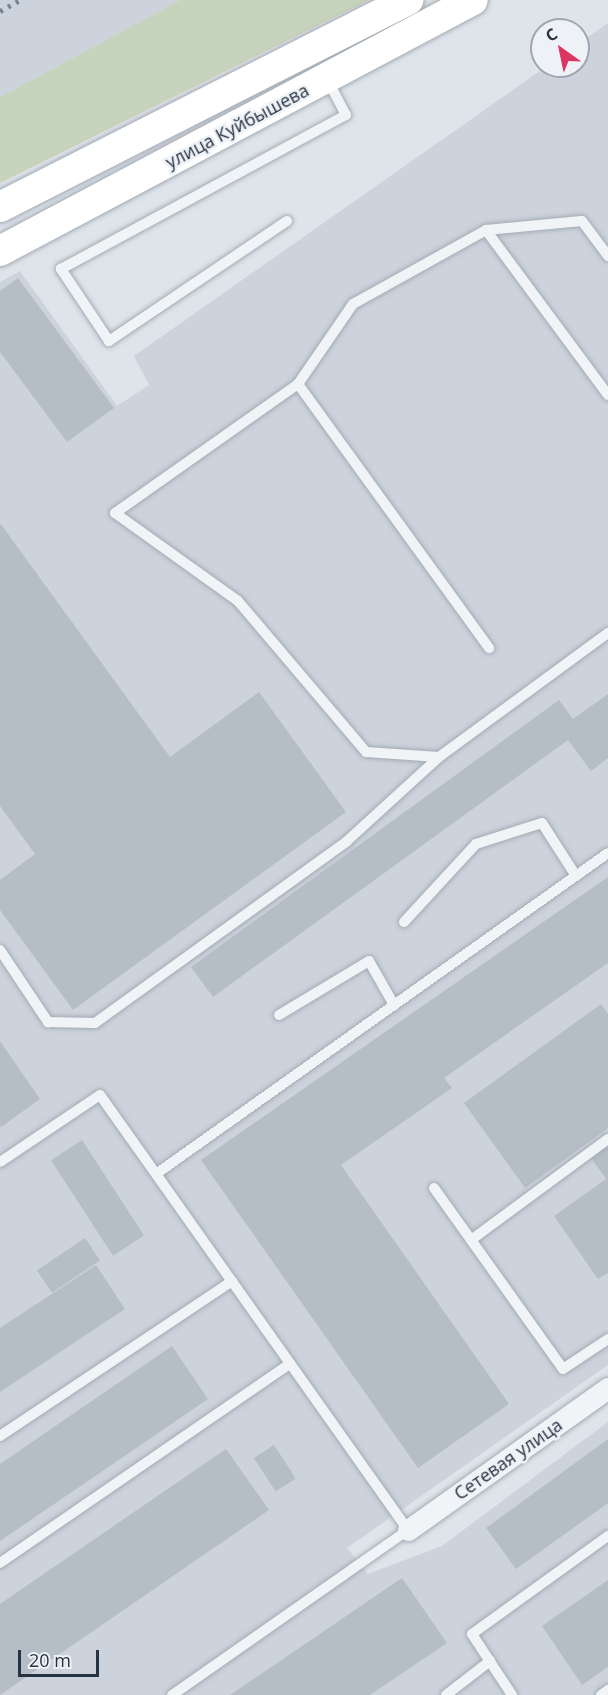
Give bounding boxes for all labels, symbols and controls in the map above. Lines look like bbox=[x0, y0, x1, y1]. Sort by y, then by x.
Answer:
north arrow bbox=[530, 18, 590, 78]
text: С bbox=[541, 23, 562, 47]
street label: улица Куйбышева bbox=[162, 79, 312, 173]
street label: Сетевая улица bbox=[450, 1414, 566, 1504]
scale bar bbox=[21, 1638, 102, 1676]
text: 20 m bbox=[29, 1648, 71, 1672]

